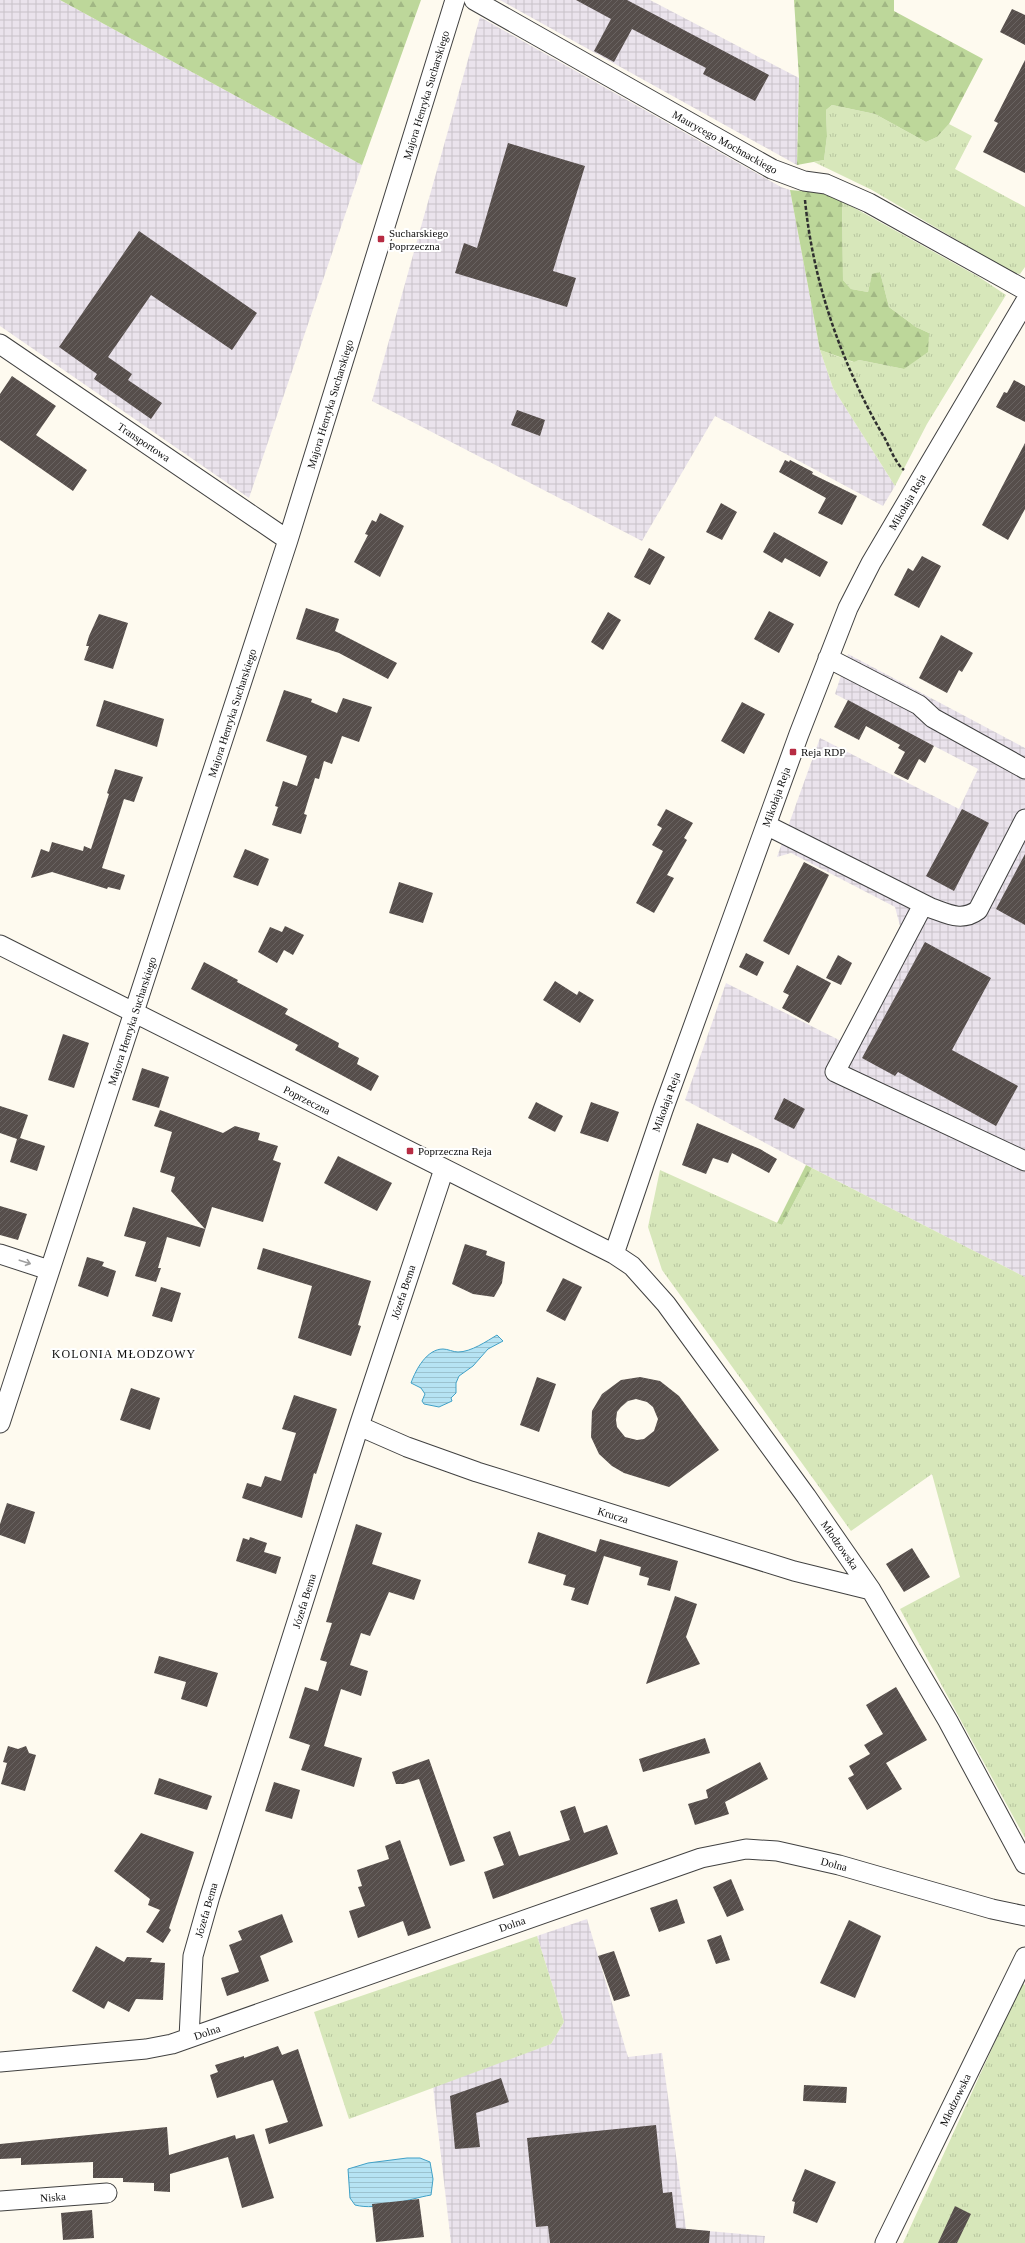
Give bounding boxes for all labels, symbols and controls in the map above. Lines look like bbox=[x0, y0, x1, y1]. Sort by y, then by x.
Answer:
street label: Majora Henryka Sucharskiego bbox=[401, 29, 452, 161]
street label: Maurycego Mochnackiego bbox=[670, 108, 780, 176]
place label: Sucharskiego Poprzeczna bbox=[389, 227, 449, 252]
marker: Sucharskiego Poprzeczna bbox=[376, 234, 386, 244]
street label: Majora Henryka Sucharskiego bbox=[305, 338, 356, 470]
street label: Transportowa bbox=[115, 420, 173, 464]
street label: Mikołaja Reja bbox=[886, 472, 928, 532]
street label: Majora Henryka Sucharskiego bbox=[206, 647, 259, 779]
place label: Reja RDP bbox=[801, 746, 845, 758]
marker: Reja RDP bbox=[788, 747, 798, 757]
street label: Mikołaja Reja bbox=[760, 765, 792, 828]
street label: Majora Henryka Sucharskiego bbox=[106, 955, 159, 1087]
street label: Mikołaja Reja bbox=[650, 1070, 682, 1133]
street label: Poprzeczna bbox=[282, 1083, 332, 1117]
place label: Poprzeczna Reja bbox=[418, 1145, 492, 1157]
marker: Poprzeczna Reja bbox=[405, 1146, 415, 1156]
one-way arrow bbox=[18, 1259, 31, 1266]
street label: Józefa Bema bbox=[389, 1263, 417, 1321]
district label: KOLONIA MŁODZOWY bbox=[52, 1347, 196, 1361]
street label: Krucza bbox=[596, 1505, 630, 1525]
street label: Młodzowska bbox=[819, 1518, 861, 1572]
street label: Józefa Bema bbox=[290, 1572, 318, 1630]
street label: Dolna bbox=[819, 1855, 849, 1873]
street label: Józefa Bema bbox=[192, 1881, 220, 1939]
street label: Dolna bbox=[497, 1914, 527, 1934]
street label: Dolna bbox=[192, 2022, 222, 2042]
street label: Młodzowska bbox=[937, 2072, 973, 2128]
street label: Niska bbox=[40, 2190, 66, 2204]

